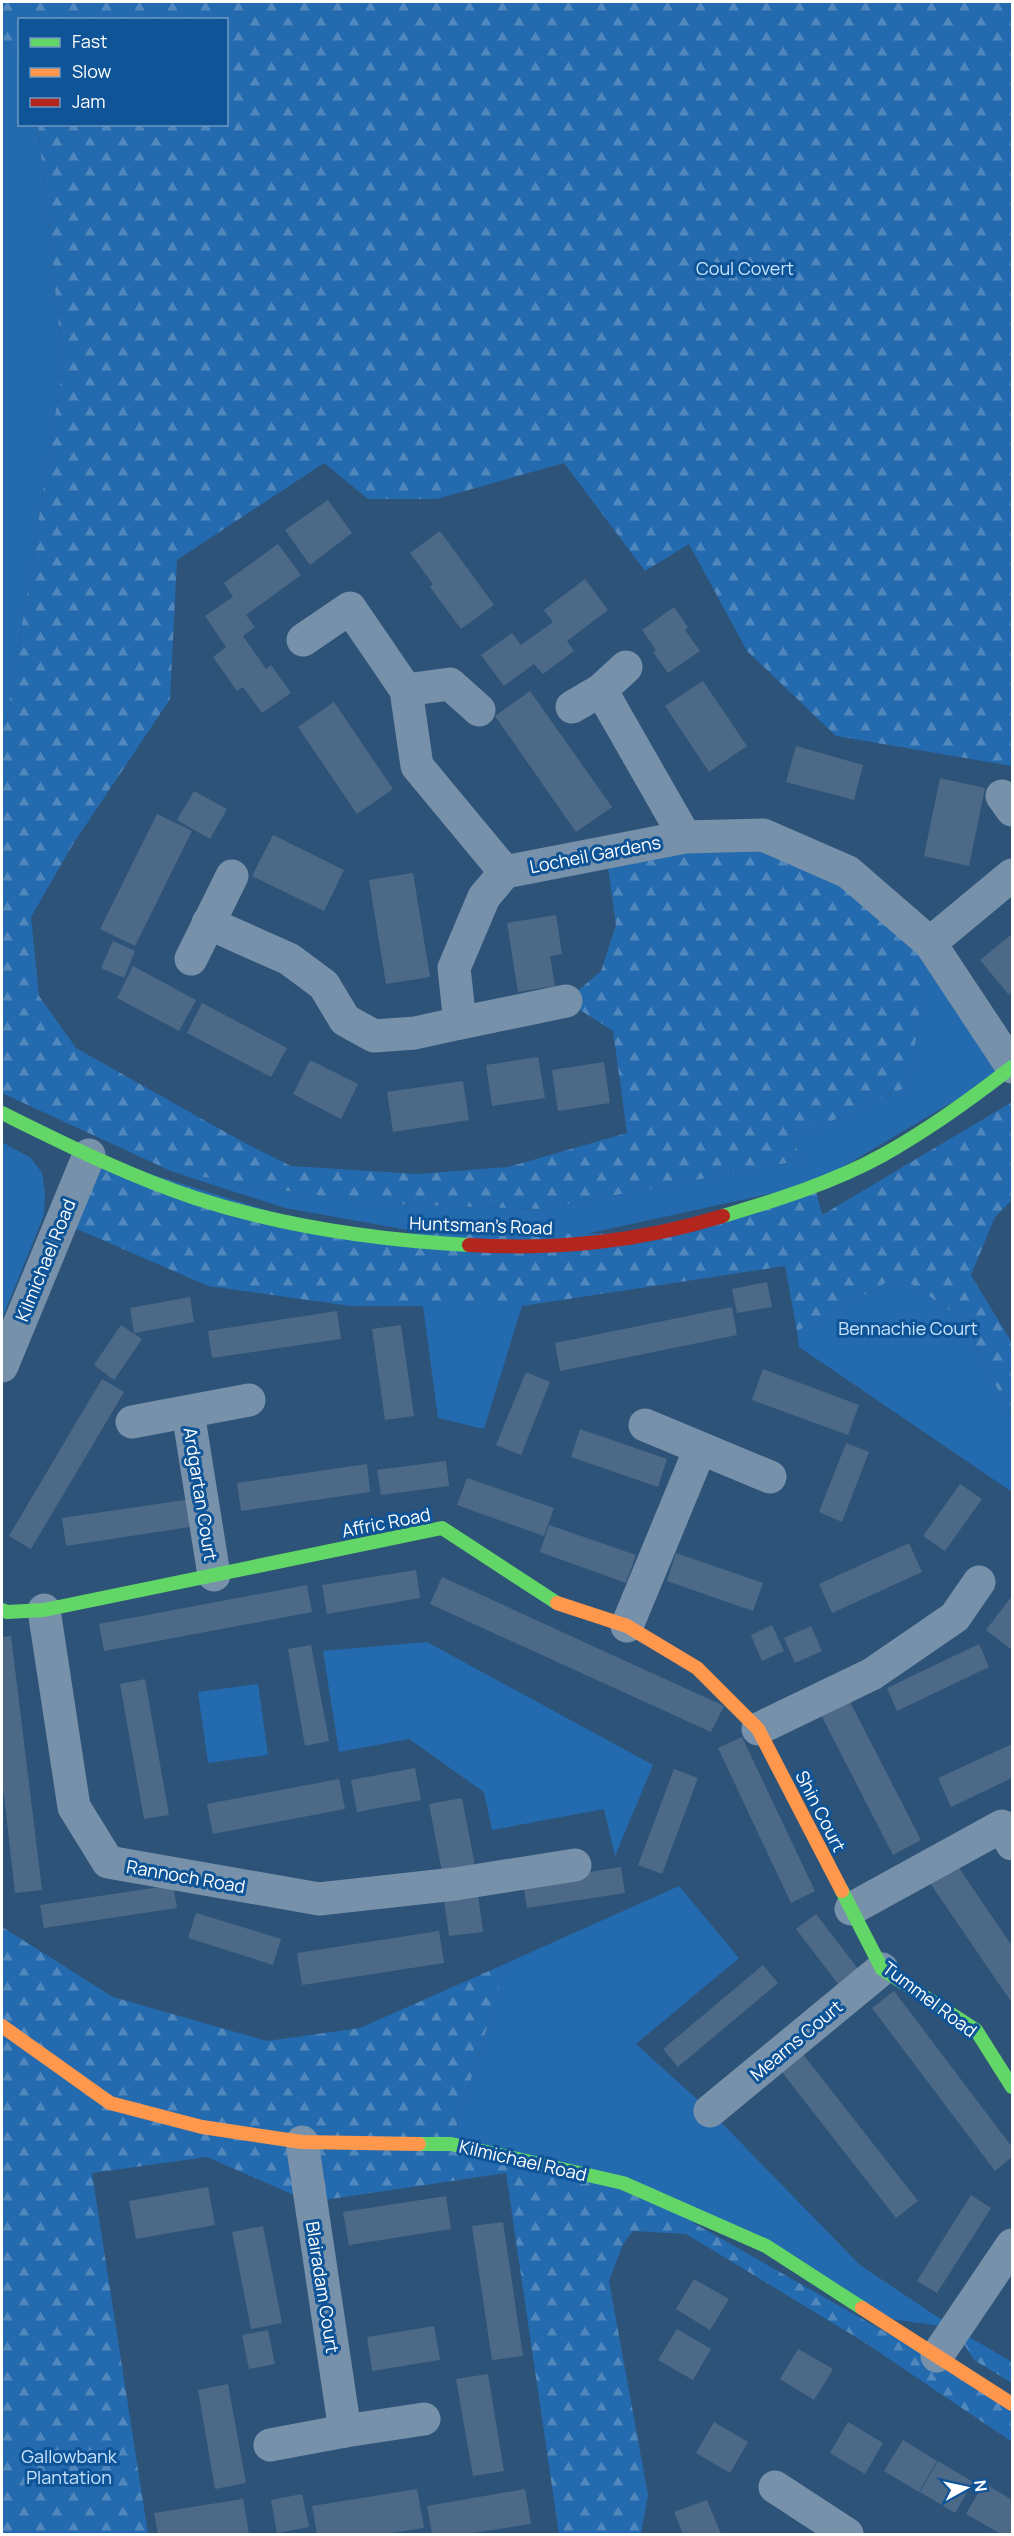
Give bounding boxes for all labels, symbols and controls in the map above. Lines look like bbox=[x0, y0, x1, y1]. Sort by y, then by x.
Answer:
legend bbox=[18, 18, 228, 126]
text: Fast bbox=[72, 29, 107, 53]
text: Slow bbox=[72, 59, 112, 83]
text: Jam bbox=[72, 89, 106, 113]
park label: Coul Covert bbox=[696, 256, 794, 280]
street label: Locheil Gardens bbox=[527, 830, 663, 878]
street label: Kilmichael Road bbox=[9, 1195, 81, 1325]
street label: Huntsman's Road bbox=[409, 1210, 553, 1240]
park label: Bennachie Court bbox=[838, 1316, 978, 1340]
street label: Ardgartan Court bbox=[179, 1425, 223, 1563]
street label: Affric Road bbox=[340, 1502, 432, 1542]
street label: Shin Court bbox=[790, 1766, 852, 1856]
street label: Rannoch Road bbox=[125, 1854, 247, 1898]
street label: Tummel Road bbox=[878, 1956, 982, 2042]
street label: Mearns Court bbox=[745, 1994, 847, 2086]
street label: Kilmichael Road bbox=[457, 2134, 589, 2186]
street label: Blairadam Court bbox=[301, 2219, 345, 2355]
park label: Gallowbank Plantation bbox=[21, 2444, 118, 2489]
north arrow bbox=[936, 2458, 996, 2518]
text: N bbox=[969, 2479, 993, 2493]

